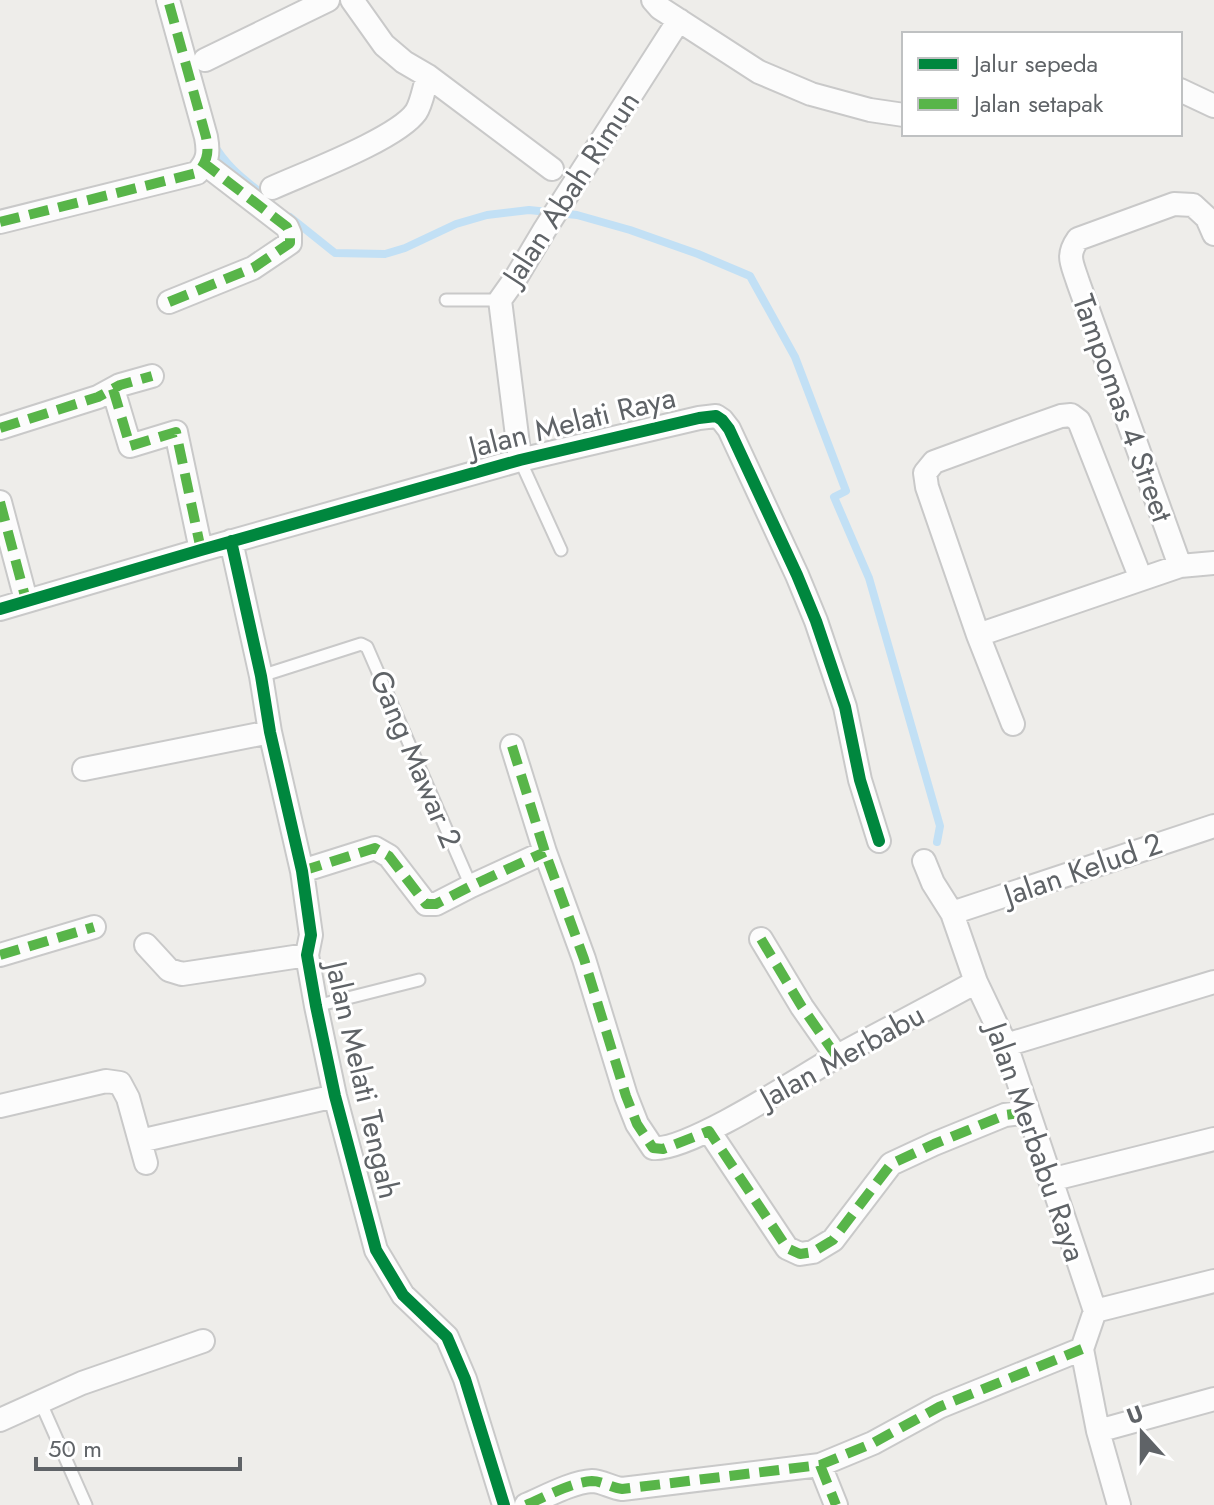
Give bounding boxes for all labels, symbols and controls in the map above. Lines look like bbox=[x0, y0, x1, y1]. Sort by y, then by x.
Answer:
legend bbox=[902, 32, 1182, 136]
text: Jalur sepeda bbox=[971, 46, 1098, 81]
street label: Jalan Abah Rimun bbox=[490, 83, 650, 297]
text: Jalan setapak bbox=[971, 86, 1104, 121]
street label: Tampomas 4 Street bbox=[1062, 288, 1184, 529]
street label: Jalan Melati Raya bbox=[460, 376, 680, 469]
street label: Gang Mawar 2 bbox=[359, 663, 473, 855]
street label: Jalan Kelud 2 bbox=[994, 822, 1168, 917]
street label: Jalan Melati Tengah bbox=[314, 953, 411, 1203]
street label: Jalan Merbabu bbox=[748, 993, 932, 1121]
street label: Jalan Merbabu Raya bbox=[974, 1013, 1097, 1267]
north arrow bbox=[1102, 1393, 1182, 1473]
text: U bbox=[1122, 1397, 1148, 1432]
scale bar bbox=[36, 1421, 240, 1471]
text: 50 m bbox=[48, 1431, 102, 1466]

